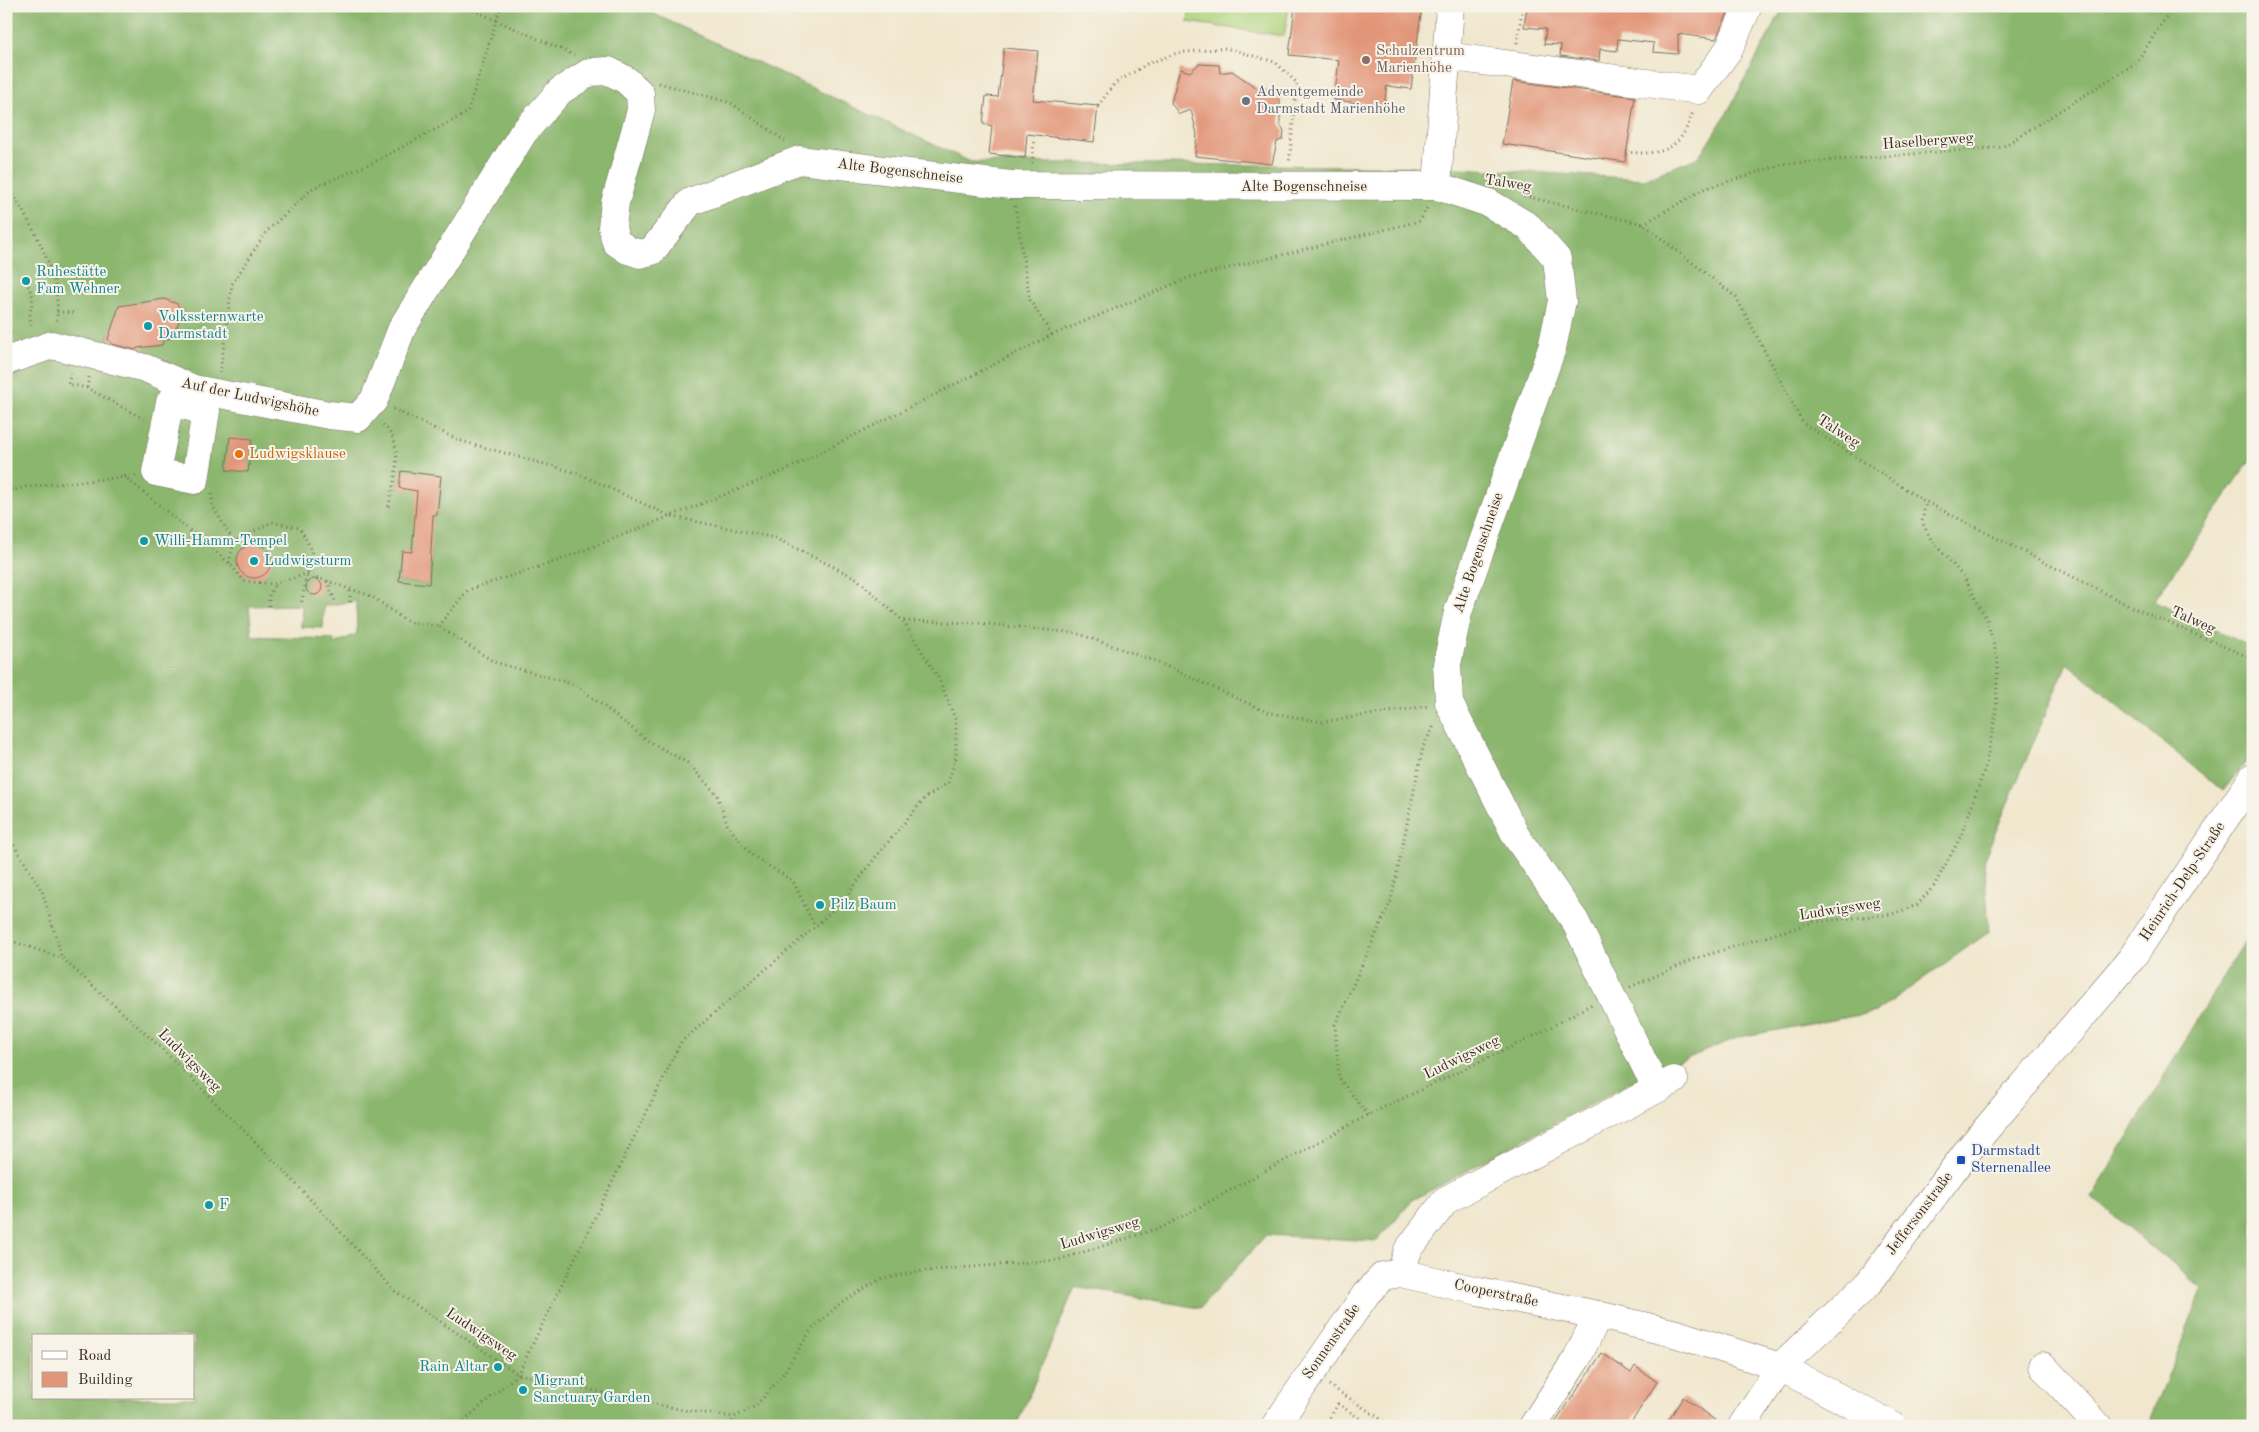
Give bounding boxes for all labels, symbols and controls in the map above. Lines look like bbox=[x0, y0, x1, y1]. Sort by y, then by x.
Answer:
place label: Schulzentrum Marienhöhe bbox=[1376, 44, 1465, 76]
marker: Schulzentrum Marienhöhe bbox=[1360, 54, 1372, 66]
place label: Adventgemeinde Darmstadt Marienhöhe bbox=[1256, 85, 1406, 117]
marker: Adventgemeinde Darmstadt Marienhöhe bbox=[1240, 95, 1252, 107]
street label: Haselbergweg bbox=[1882, 131, 1974, 153]
street label: Alte Bogenschneise bbox=[836, 157, 964, 187]
street label: Talweg bbox=[1483, 173, 1533, 195]
street label: Alte Bogenschneise bbox=[1241, 180, 1367, 195]
place label: Ruhestätte Fam Wehner bbox=[36, 265, 120, 297]
marker: Ruhestätte Fam Wehner bbox=[20, 275, 32, 287]
place label: Volkssternwarte Darmstadt bbox=[158, 310, 264, 342]
marker: Volkssternwarte Darmstadt bbox=[142, 320, 154, 332]
street label: Auf der Ludwigshöhe bbox=[180, 376, 320, 420]
street label: Talweg bbox=[1814, 413, 1862, 451]
place label: Ludwigsklause bbox=[249, 447, 346, 462]
marker: Ludwigsklause bbox=[233, 448, 245, 460]
street label: Alte Bogenschneise bbox=[1451, 491, 1507, 615]
place label: Willi-Hamm-Tempel bbox=[154, 534, 287, 549]
marker: Willi-Hamm-Tempel bbox=[138, 535, 150, 547]
place label: Ludwigsturm bbox=[264, 554, 352, 569]
marker: Ludwigsturm bbox=[248, 555, 260, 567]
street label: Talweg bbox=[2168, 605, 2218, 637]
street label: Heinrich-Delp-Straße bbox=[2138, 820, 2228, 944]
street label: Ludwigsweg bbox=[1798, 896, 1882, 924]
place label: Pilz Baum bbox=[830, 898, 897, 913]
marker: Pilz Baum bbox=[814, 899, 826, 911]
street label: Ludwigsweg bbox=[155, 1027, 223, 1095]
street label: Ludwigsweg bbox=[1422, 1033, 1502, 1083]
place label: Darmstadt Sternenallee bbox=[1971, 1144, 2051, 1176]
marker: Darmstadt Sternenallee bbox=[1955, 1154, 1967, 1166]
street label: Jeffersonstraße bbox=[1884, 1169, 1956, 1258]
place label: F bbox=[219, 1198, 229, 1213]
marker: F bbox=[203, 1199, 215, 1211]
street label: Ludwigsweg bbox=[1059, 1215, 1141, 1253]
street label: Cooperstraße bbox=[1452, 1278, 1540, 1310]
street label: Sonnenstraße bbox=[1301, 1302, 1363, 1382]
street label: Ludwigsweg bbox=[443, 1306, 519, 1364]
legend bbox=[32, 1334, 195, 1400]
text: Road bbox=[78, 1349, 112, 1364]
place label: Rain Altar bbox=[419, 1360, 488, 1375]
marker: Rain Altar bbox=[492, 1361, 504, 1373]
text: Building bbox=[78, 1373, 133, 1388]
place label: Migrant Sanctuary Garden bbox=[533, 1374, 651, 1406]
marker: Migrant Sanctuary Garden bbox=[517, 1384, 529, 1396]

